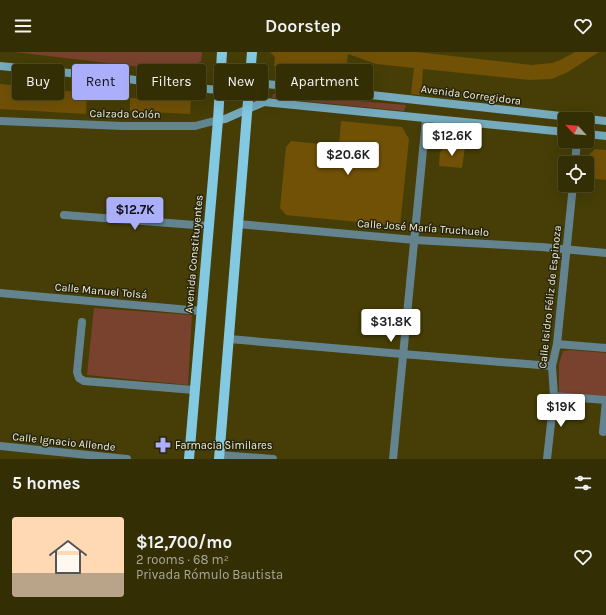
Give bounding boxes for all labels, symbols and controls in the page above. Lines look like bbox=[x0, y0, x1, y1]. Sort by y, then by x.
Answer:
icon: menu bbox=[12, 15, 34, 37]
text: Doorstep bbox=[265, 15, 341, 37]
icon: heart bbox=[572, 15, 594, 37]
chip: Buy bbox=[12, 64, 64, 100]
chip: Rent bbox=[72, 64, 129, 100]
chip: Filters bbox=[137, 64, 206, 100]
chip: New bbox=[214, 64, 268, 100]
chip: Apartment bbox=[276, 64, 373, 100]
street label: Avenida Corregidora bbox=[420, 82, 522, 108]
street label: Calzada Colón bbox=[89, 107, 161, 121]
north arrow bbox=[558, 112, 594, 148]
map controls bbox=[558, 112, 594, 192]
pin: $12.6K bbox=[419, 123, 485, 157]
text: $12.6K bbox=[432, 128, 472, 143]
pin: $20.6K bbox=[315, 142, 381, 176]
text: $20.6K bbox=[326, 147, 370, 162]
button: locate bbox=[558, 156, 594, 192]
street label: Avenida Constituyentes bbox=[182, 194, 206, 314]
pin: $12.7K bbox=[102, 197, 168, 231]
text: $12.7K bbox=[115, 202, 155, 217]
street label: Calle José María Truchuelo bbox=[357, 217, 489, 239]
street label: Calle Isidro Féliz de Espinoza bbox=[536, 225, 564, 369]
street label: Calle Manuel Tolsá bbox=[54, 280, 148, 302]
pin: $31.8K bbox=[358, 309, 424, 343]
text: $31.8K bbox=[370, 314, 412, 329]
pin: $19K bbox=[537, 394, 585, 428]
text: $19K bbox=[546, 399, 576, 414]
street label: Calle Ignacio Allende bbox=[12, 430, 117, 454]
pharmacy icon: Farmacia Similares bbox=[154, 436, 172, 454]
place label: Farmacia Similares bbox=[175, 439, 273, 452]
icon: filters bbox=[572, 472, 594, 494]
text: 5 homes bbox=[12, 473, 81, 493]
text: $12,700/mo bbox=[136, 532, 232, 552]
icon: home bbox=[44, 533, 92, 581]
icon: heart bbox=[572, 546, 594, 568]
text: 2 rooms · 68 m² bbox=[136, 552, 229, 567]
text: Privada Rómulo Bautista bbox=[136, 567, 283, 582]

